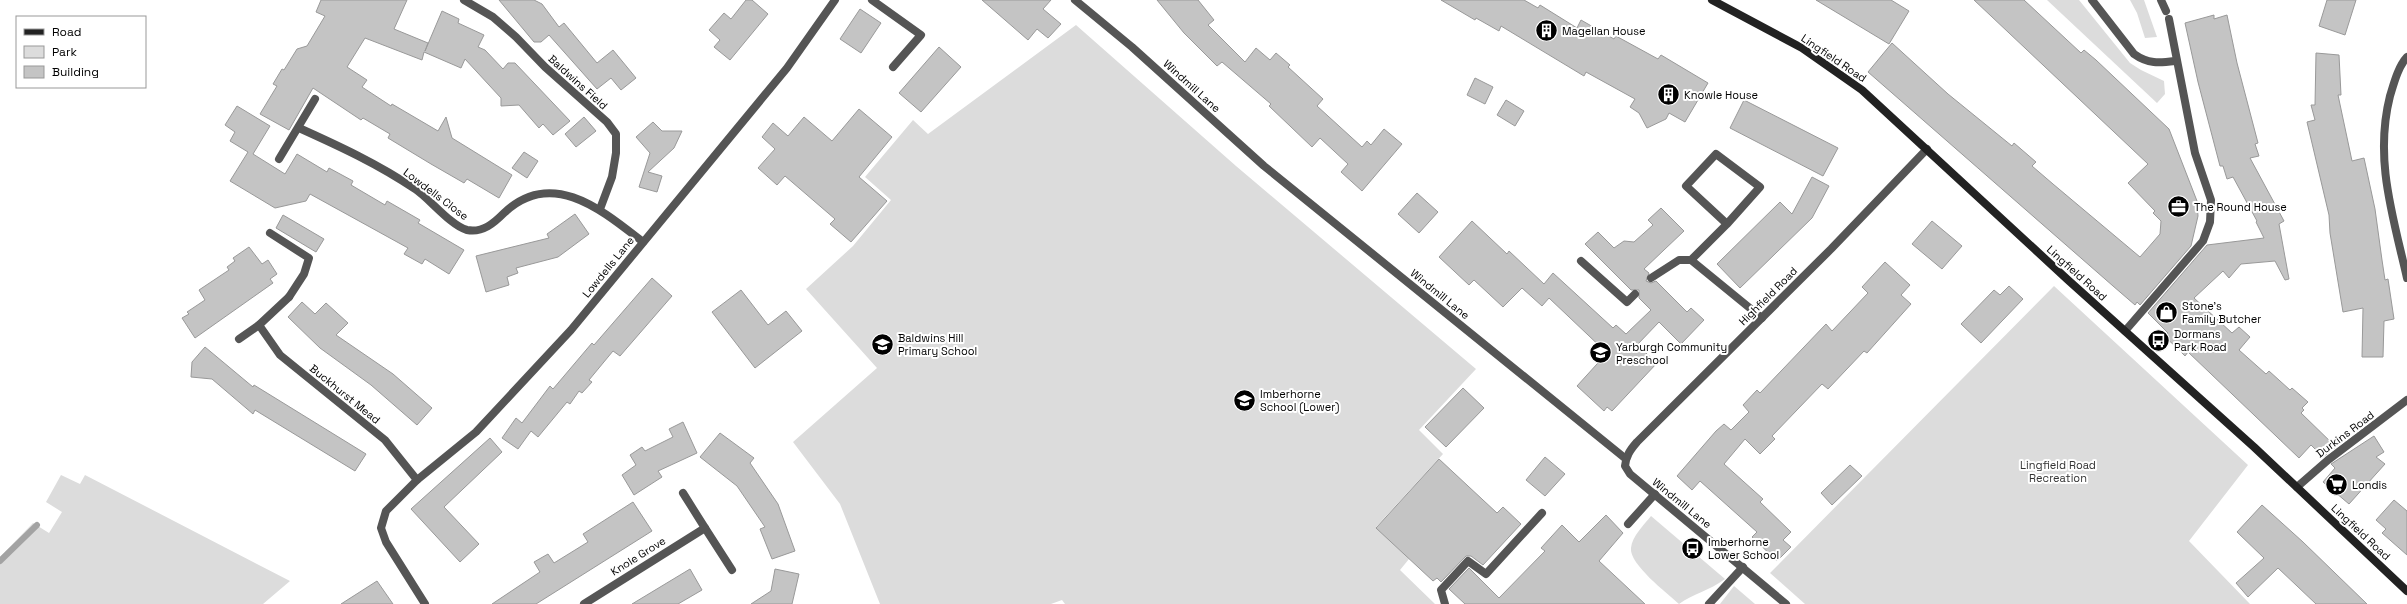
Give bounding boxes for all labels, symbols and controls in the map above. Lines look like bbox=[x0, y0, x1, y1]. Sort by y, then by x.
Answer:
legend bbox=[16, 16, 146, 88]
building icon: Magellan House bbox=[1534, 18, 1560, 44]
text: Road bbox=[52, 24, 81, 40]
place label: Magellan House bbox=[1562, 24, 1646, 38]
street label: Lingfield Road bbox=[1799, 31, 1869, 85]
text: Park bbox=[52, 44, 77, 60]
street label: Baldwins Field bbox=[545, 52, 611, 112]
street label: Windmill Lane bbox=[1161, 57, 1223, 115]
text: Building bbox=[52, 64, 99, 80]
building icon: Knowle House bbox=[1656, 82, 1682, 108]
place label: Knowle House bbox=[1684, 88, 1758, 102]
street label: Lowdells Close bbox=[401, 165, 471, 223]
office icon: The Round House bbox=[2165, 194, 2191, 220]
place label: The Round House bbox=[2194, 200, 2287, 214]
street label: Lowdells Lane bbox=[579, 234, 637, 300]
street label: Lingfield Road bbox=[2044, 242, 2110, 304]
street label: Highfield Road bbox=[1736, 264, 1800, 328]
street label: Windmill Lane bbox=[1408, 266, 1472, 322]
shop icon: Stone's Family Butcher bbox=[2154, 299, 2180, 325]
place label: Stone's Family Butcher bbox=[2182, 299, 2261, 326]
bus stop icon: Dormans Park Road bbox=[2145, 327, 2171, 353]
place label: Dormans Park Road bbox=[2174, 327, 2227, 354]
school or university icon: Baldwins Hill Primary School bbox=[869, 331, 895, 357]
place label: Baldwins Hill Primary School bbox=[898, 331, 977, 358]
school or university icon: Yarburgh Community Preschool bbox=[1587, 340, 1613, 366]
place label: Yarburgh Community Preschool bbox=[1616, 340, 1727, 367]
street label: Buckhurst Mead bbox=[307, 361, 383, 427]
school or university icon: Imberhorne School (Lower) bbox=[1231, 387, 1257, 413]
place label: Imberhorne School (Lower) bbox=[1260, 387, 1340, 414]
street label: Durkins Road bbox=[2313, 408, 2377, 460]
park label: Lingfield Road Recreation bbox=[2020, 458, 2096, 485]
supermarket icon: Londis bbox=[2323, 472, 2349, 498]
street label: Windmill Lane bbox=[1650, 475, 1714, 531]
place label: Londis bbox=[2352, 478, 2387, 492]
street label: Lingfield Road bbox=[2328, 501, 2394, 563]
street label: Knole Grove bbox=[608, 534, 668, 578]
bus stop icon: Imberhorne Lower School bbox=[1679, 535, 1705, 561]
place label: Imberhorne Lower School bbox=[1708, 535, 1779, 562]

